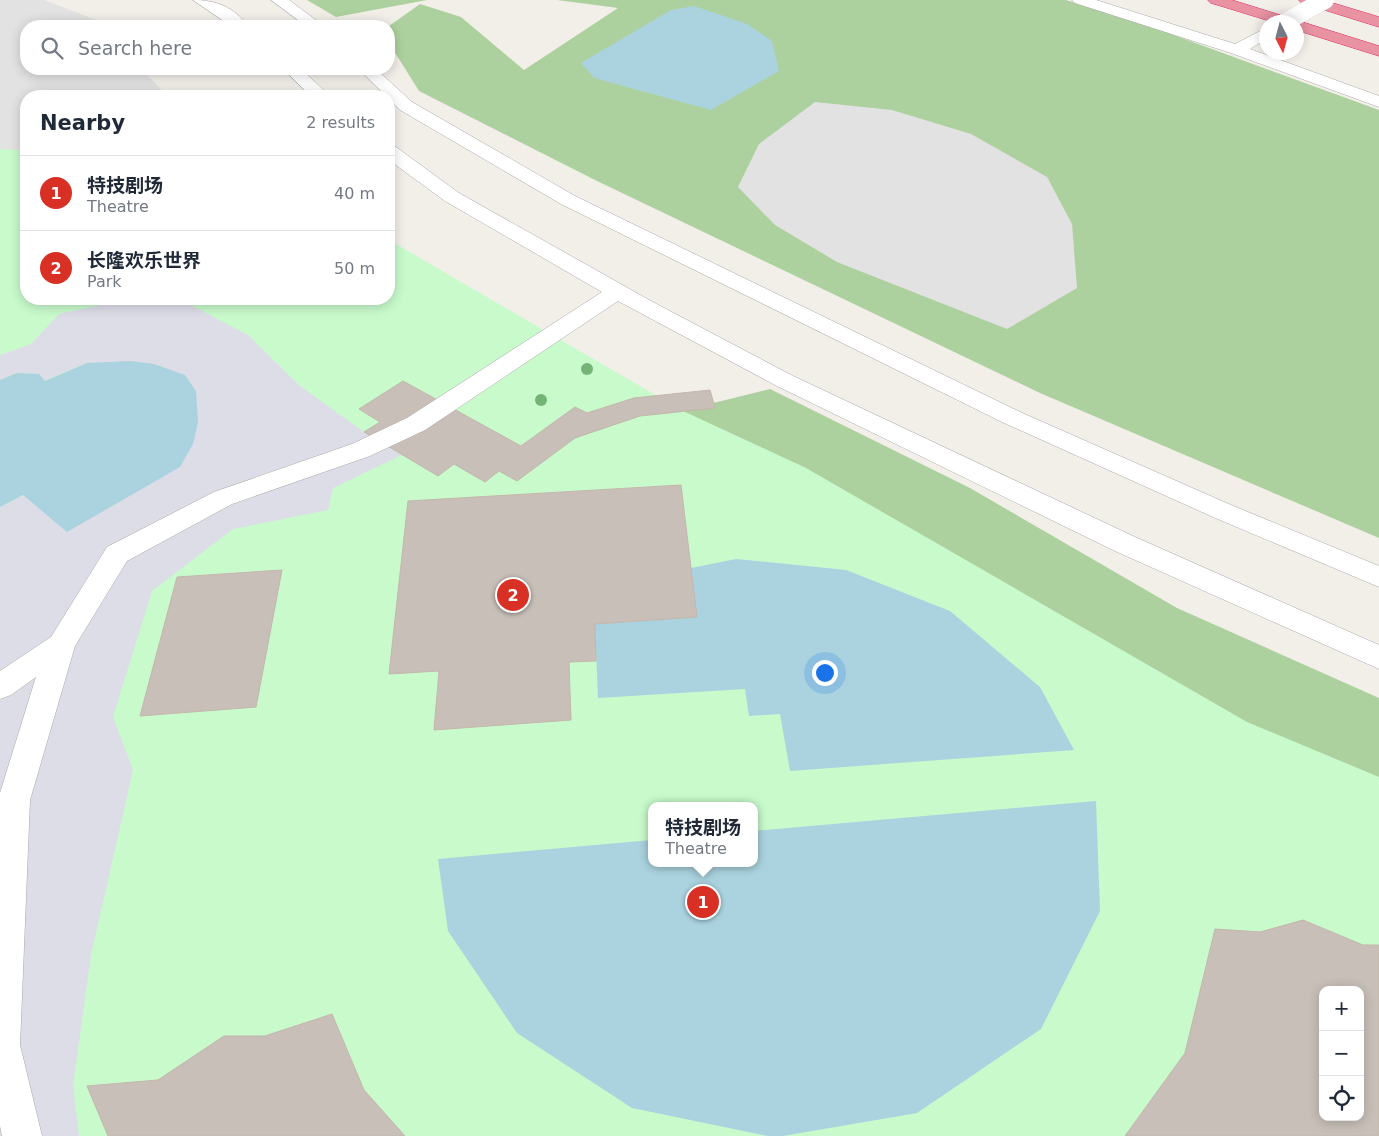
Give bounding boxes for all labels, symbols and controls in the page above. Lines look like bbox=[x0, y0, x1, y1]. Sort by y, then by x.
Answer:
north arrow bbox=[1259, 15, 1304, 60]
search box bbox=[20, 20, 395, 75]
icon: search bbox=[38, 34, 66, 62]
text: Search here bbox=[78, 37, 192, 59]
text: Nearby bbox=[40, 111, 125, 135]
text: 2 results bbox=[306, 113, 375, 132]
text: 特技剧场 bbox=[87, 174, 163, 196]
text: 1 bbox=[50, 184, 62, 203]
text: 40 m bbox=[334, 184, 375, 203]
text: Theatre bbox=[87, 197, 149, 216]
text: 长隆欢乐世界 bbox=[87, 249, 201, 271]
text: 2 bbox=[50, 259, 62, 278]
text: 50 m bbox=[334, 259, 375, 278]
text: Park bbox=[87, 272, 122, 291]
pin: 2 bbox=[497, 576, 529, 614]
your location bbox=[812, 660, 838, 686]
popup bbox=[648, 802, 758, 867]
text: 特技剧场 bbox=[665, 816, 741, 838]
text: Theatre bbox=[665, 839, 727, 858]
pin: 1 bbox=[687, 883, 719, 921]
map controls bbox=[1319, 986, 1364, 1121]
button: + bbox=[1319, 986, 1364, 1031]
button: − bbox=[1319, 1031, 1364, 1076]
button: locate bbox=[1319, 1076, 1364, 1121]

